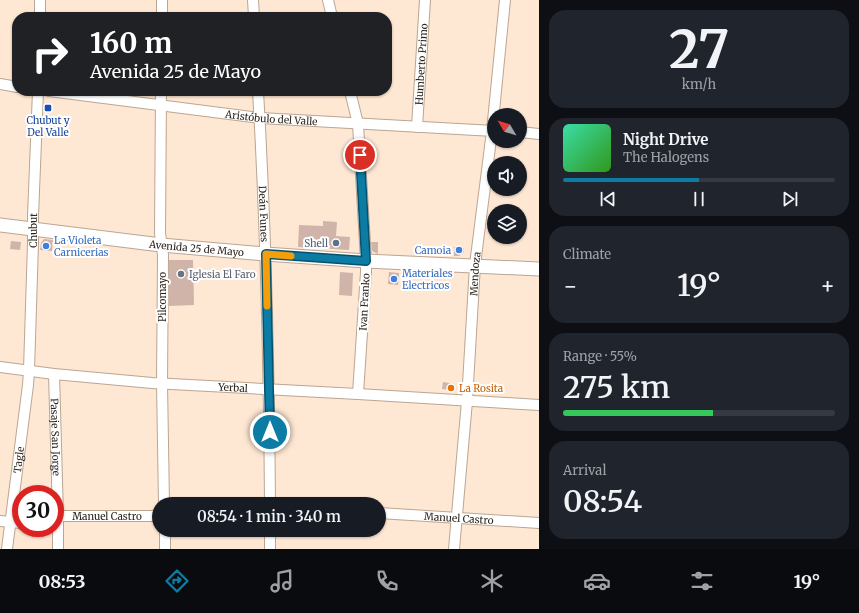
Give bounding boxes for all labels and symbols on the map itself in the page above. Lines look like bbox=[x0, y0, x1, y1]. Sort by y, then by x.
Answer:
street label: Humberto Primo bbox=[412, 23, 431, 105]
marker: Chubut y Del Valle bbox=[43, 103, 53, 113]
street label: Aristóbulo del Valle bbox=[223, 107, 318, 128]
north arrow bbox=[487, 108, 527, 148]
place label: Chubut y Del Valle bbox=[26, 114, 70, 139]
pin bbox=[343, 138, 377, 172]
street label: Deán Funes bbox=[256, 185, 271, 242]
street label: Chubut bbox=[27, 213, 40, 248]
place label: La Violeta Carnicerias bbox=[54, 234, 109, 259]
street label: Avenida 25 de Mayo bbox=[147, 237, 245, 259]
place label: Shell bbox=[304, 237, 328, 250]
marker: Shell bbox=[331, 238, 341, 248]
marker: La Violeta Carnicerias bbox=[41, 241, 51, 251]
place label: Camoia bbox=[415, 244, 452, 257]
marker: Camoia bbox=[454, 245, 464, 255]
street label: Mendoza bbox=[467, 250, 484, 296]
place label: Materiales Electricos bbox=[402, 267, 453, 292]
place label: Iglesia El Faro bbox=[189, 268, 256, 281]
marker: Iglesia El Faro bbox=[176, 269, 186, 279]
street label: Pilcomayo bbox=[156, 272, 169, 322]
street label: Ivan Franko bbox=[357, 273, 373, 331]
marker: Materiales Electricos bbox=[389, 274, 399, 284]
street label: Yerbal bbox=[217, 380, 248, 395]
place label: La Rosita bbox=[459, 382, 504, 395]
marker: La Rosita bbox=[446, 383, 456, 393]
street label: Pasaje San Jorge bbox=[48, 398, 63, 476]
position arrow bbox=[249, 411, 291, 453]
street label: Tagle bbox=[11, 446, 27, 474]
speed limit sign: 30 bbox=[12, 485, 64, 537]
street label: Manuel Castro bbox=[72, 510, 142, 523]
street label: Manuel Castro bbox=[424, 510, 494, 527]

